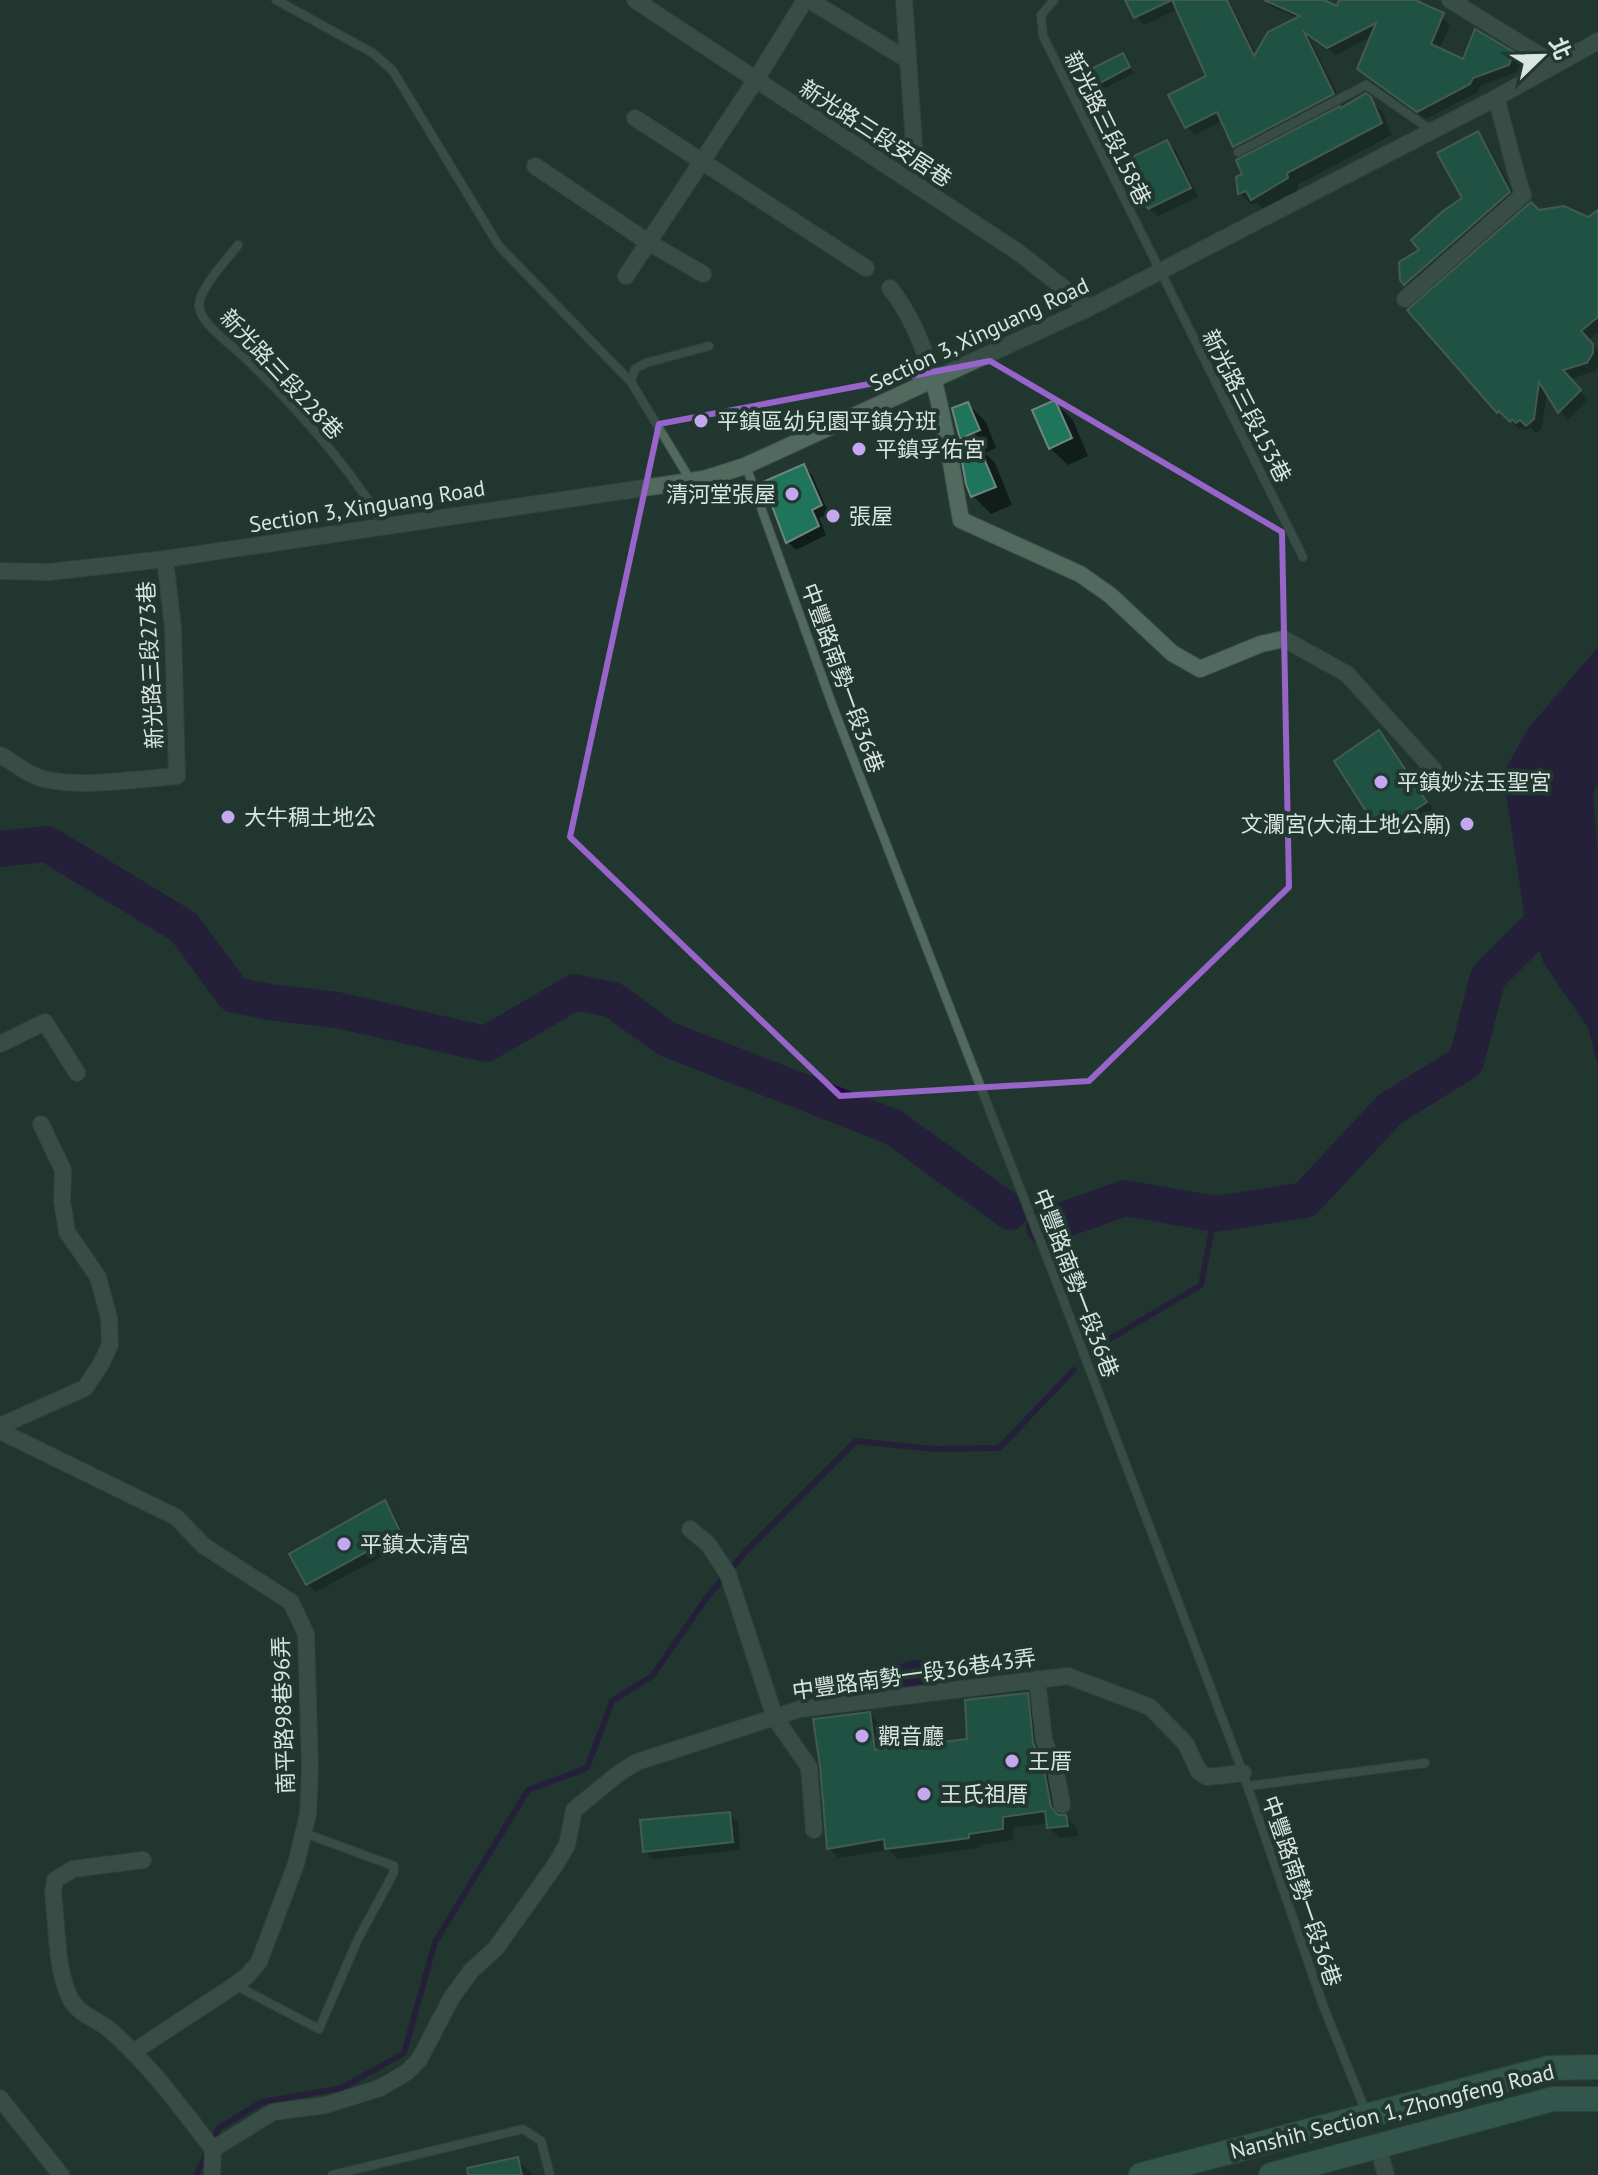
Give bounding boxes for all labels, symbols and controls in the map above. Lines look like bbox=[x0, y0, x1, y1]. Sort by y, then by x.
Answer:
north arrow bbox=[1502, 16, 1582, 96]
text: 北 bbox=[1543, 33, 1578, 64]
street label: 新光路三段158巷 bbox=[1059, 46, 1157, 210]
street label: 新光路三段安居巷 bbox=[795, 73, 957, 193]
street label: Section 3, Xinguang Road bbox=[865, 271, 1093, 397]
street label: 新光路三段228巷 bbox=[214, 303, 350, 445]
street label: 新光路三段153巷 bbox=[1196, 325, 1298, 487]
place label: 平鎮區幼兒園平鎮分班 bbox=[717, 407, 937, 435]
marker: 平鎮區幼兒園平鎮分班 bbox=[692, 412, 710, 430]
place label: 平鎮孚佑宮 bbox=[875, 435, 985, 463]
marker: 平鎮孚佑宮 bbox=[850, 440, 868, 458]
street label: Section 3, Xinguang Road bbox=[247, 474, 487, 538]
place label: 清河堂張屋 bbox=[666, 480, 776, 508]
marker: 清河堂張屋 bbox=[783, 485, 801, 503]
place label: 張屋 bbox=[849, 502, 893, 530]
marker: 張屋 bbox=[824, 507, 842, 525]
street label: 中豐路南勢一段36巷 bbox=[796, 579, 890, 777]
street label: 新光路三段273巷 bbox=[132, 580, 168, 750]
place label: 平鎮妙法玉聖宮 bbox=[1397, 768, 1551, 796]
marker: 平鎮妙法玉聖宮 bbox=[1372, 773, 1390, 791]
place label: 大牛稠土地公 bbox=[244, 803, 376, 831]
marker: 大牛稠土地公 bbox=[219, 808, 237, 826]
place label: 文瀾宮(大湳土地公廟) bbox=[1241, 810, 1451, 838]
marker: 文瀾宮(大湳土地公廟) bbox=[1458, 815, 1476, 833]
street label: 中豐路南勢一段36巷 bbox=[1027, 1185, 1125, 1381]
place label: 平鎮太清宮 bbox=[360, 1530, 470, 1558]
marker: 平鎮太清宮 bbox=[335, 1535, 353, 1553]
street label: 南平路98巷96弄 bbox=[266, 1636, 300, 1794]
street label: 中豐路南勢一段36巷43弄 bbox=[790, 1643, 1038, 1705]
place label: 觀音廳 bbox=[878, 1722, 944, 1750]
marker: 觀音廳 bbox=[853, 1727, 871, 1745]
place label: 王厝 bbox=[1028, 1747, 1072, 1775]
marker: 王厝 bbox=[1003, 1752, 1021, 1770]
place label: 王氏祖厝 bbox=[940, 1780, 1028, 1808]
marker: 王氏祖厝 bbox=[915, 1785, 933, 1803]
street label: 中豐路南勢一段36巷 bbox=[1256, 1792, 1348, 1990]
street label: Nanshih Section 1, Zhongfeng Road bbox=[1227, 2057, 1557, 2165]

